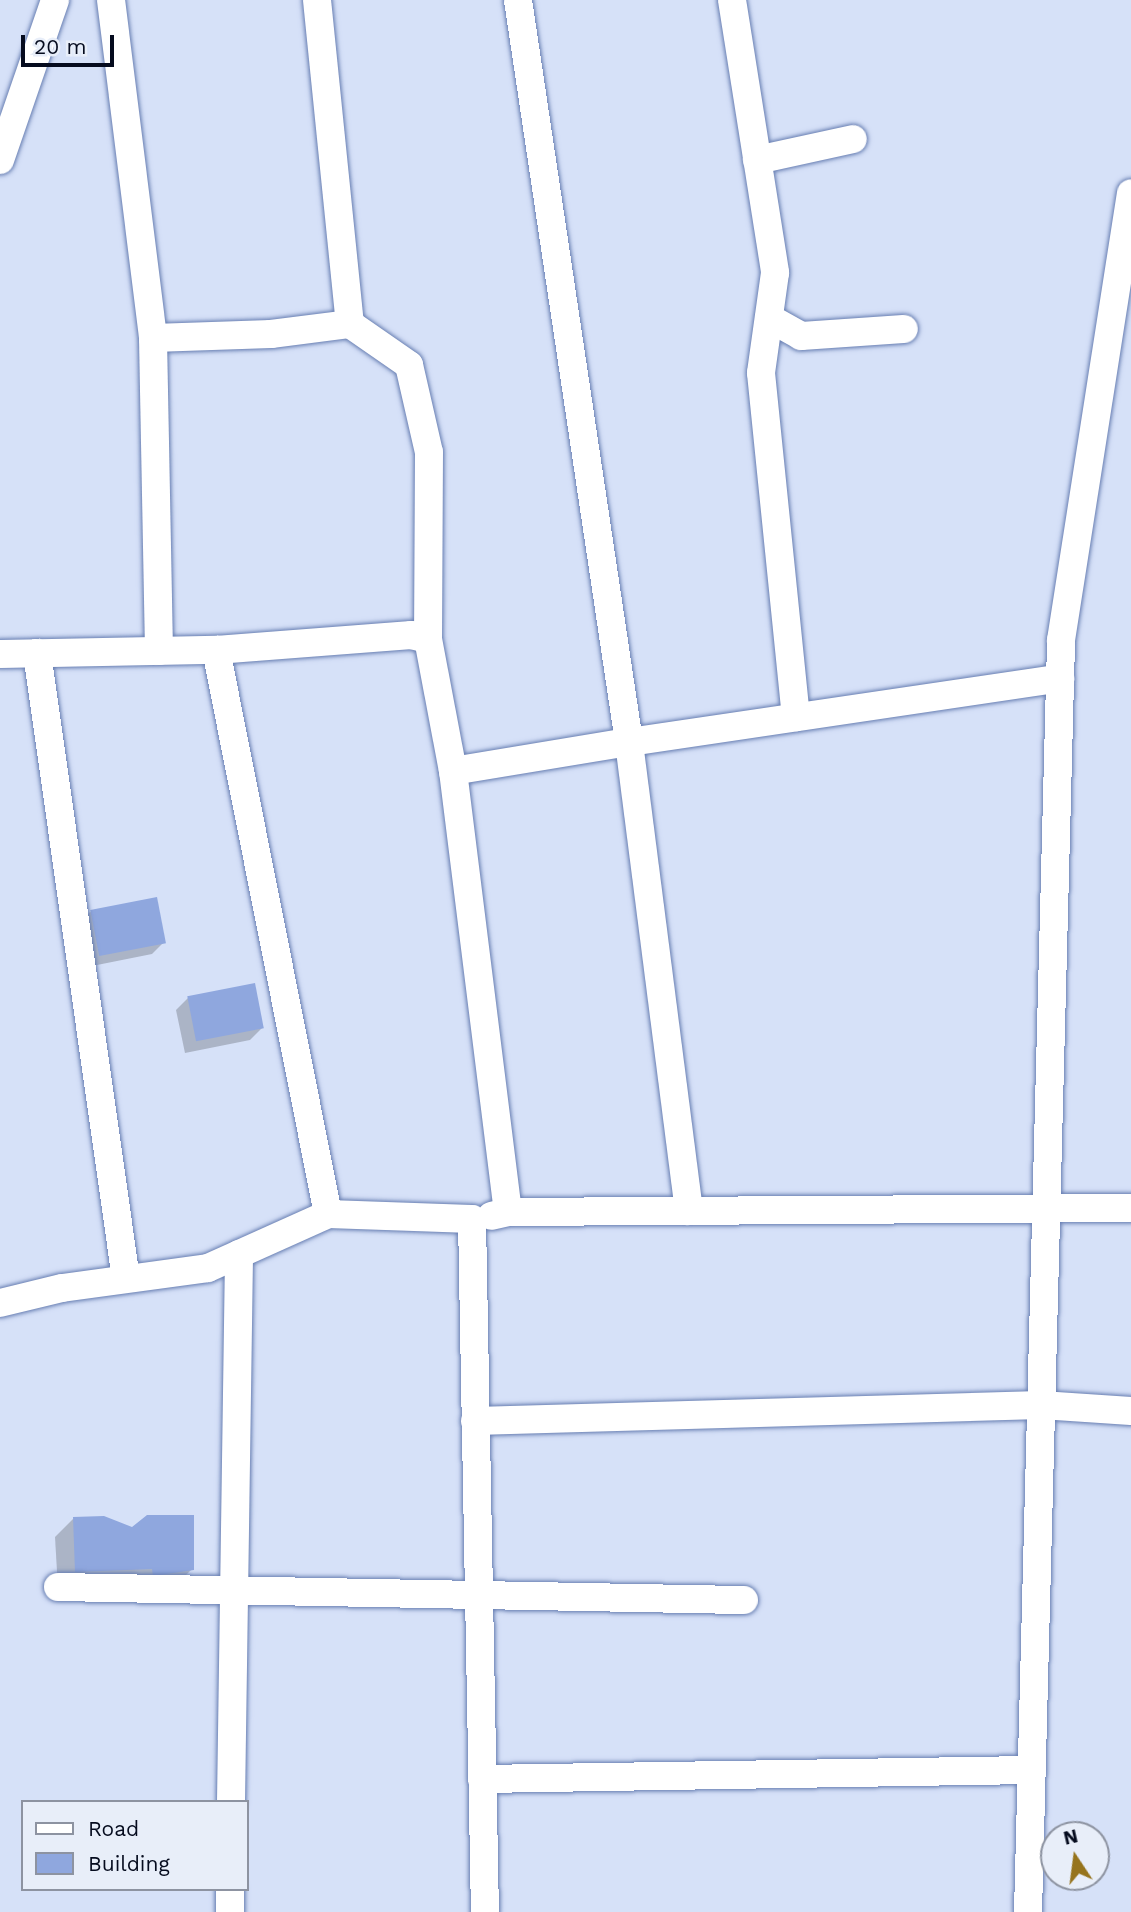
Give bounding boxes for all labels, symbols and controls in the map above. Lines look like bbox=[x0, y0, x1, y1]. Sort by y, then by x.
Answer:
scale bar bbox=[24, 21, 117, 65]
text: 20 m bbox=[34, 34, 86, 59]
legend bbox=[21, 1800, 248, 1891]
text: Road bbox=[88, 1816, 139, 1841]
north arrow bbox=[1040, 1821, 1110, 1891]
text: N bbox=[1061, 1824, 1080, 1850]
text: Building bbox=[88, 1851, 170, 1876]

